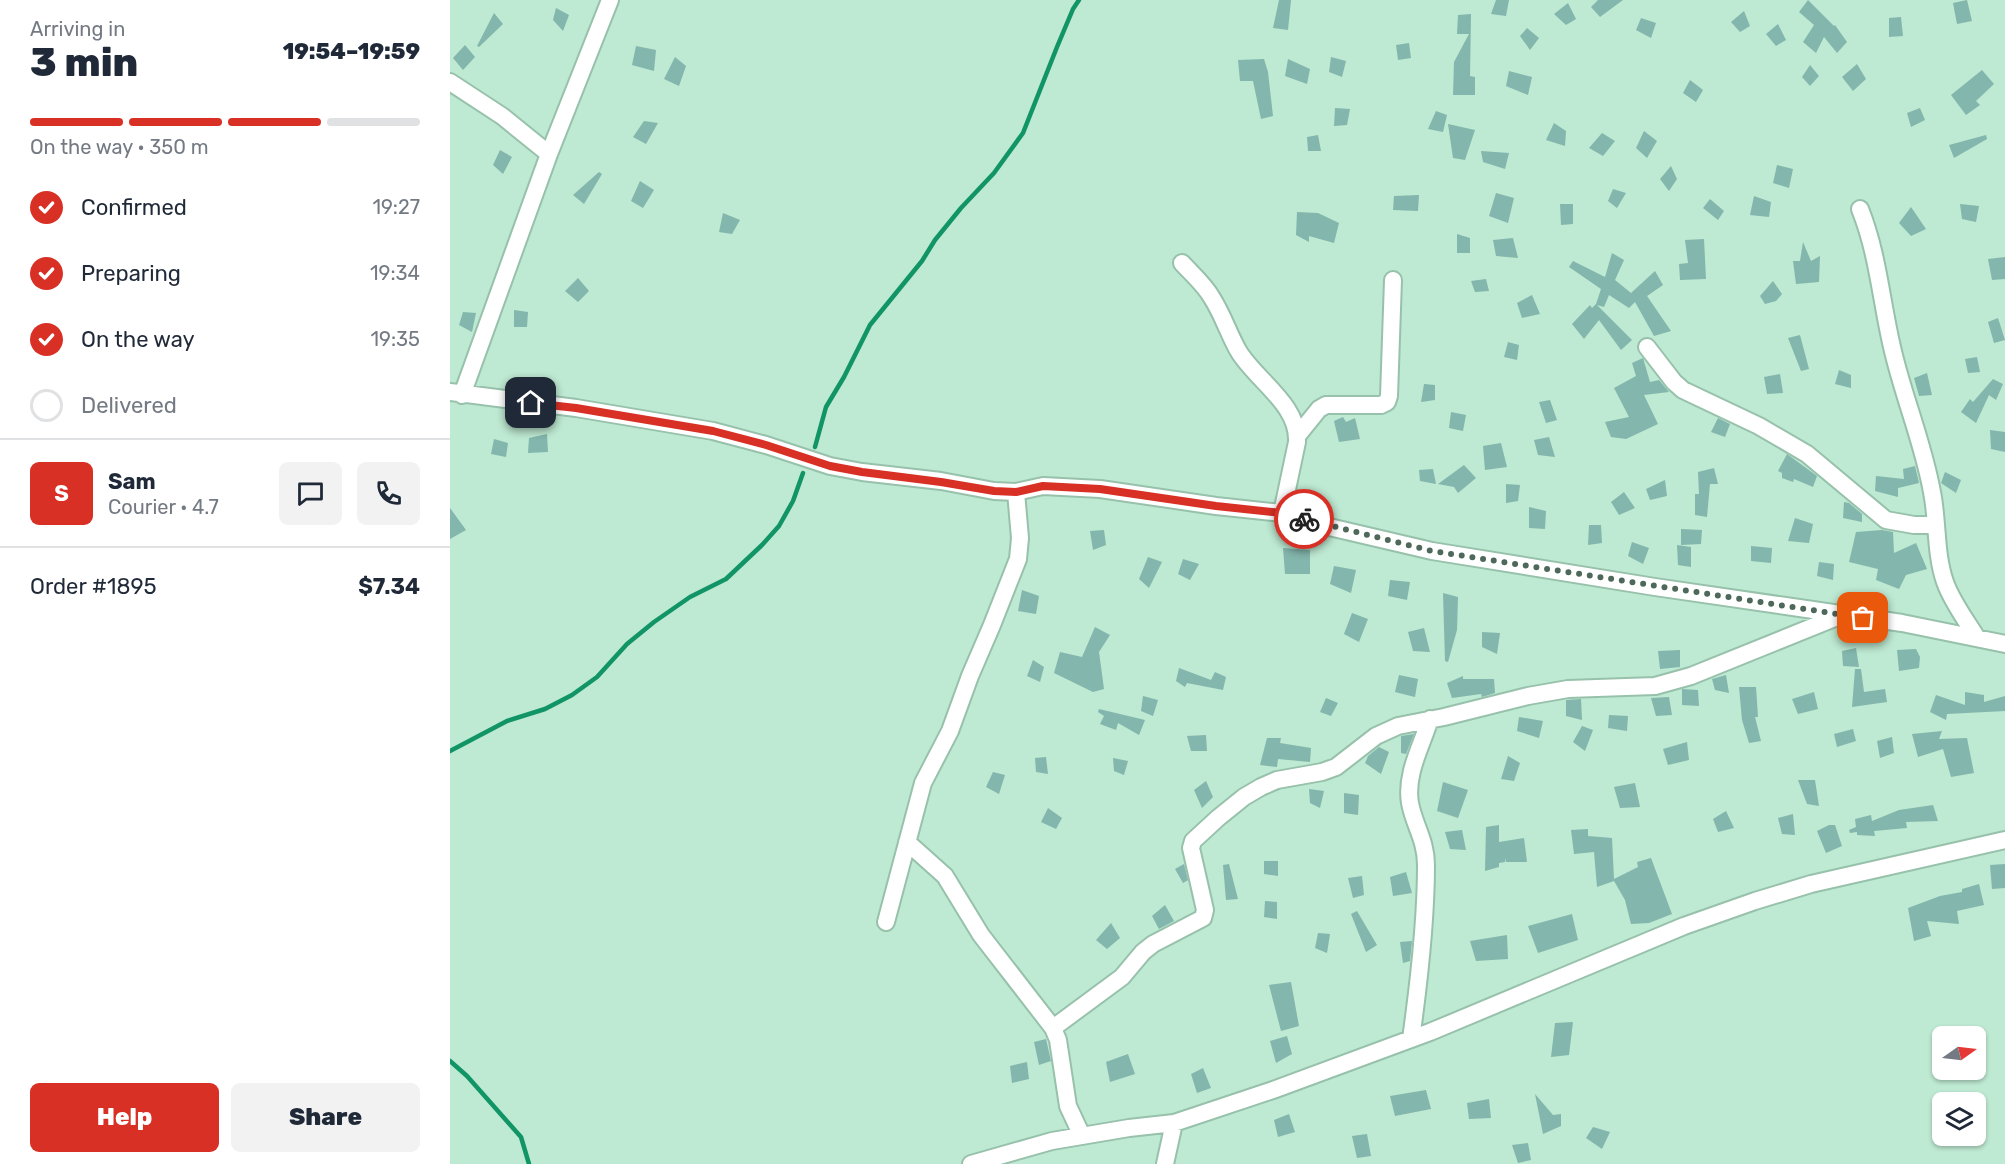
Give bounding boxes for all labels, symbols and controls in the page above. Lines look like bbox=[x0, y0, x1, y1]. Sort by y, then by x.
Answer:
text: Arriving in bbox=[30, 17, 125, 41]
text: 19:54–19:59 bbox=[283, 38, 420, 65]
text: 3 min bbox=[30, 40, 138, 86]
text: On the way · 350 m bbox=[30, 135, 209, 159]
icon: check bbox=[30, 191, 63, 224]
text: Confirmed bbox=[81, 194, 187, 221]
text: 19:27 bbox=[372, 195, 420, 219]
icon: check bbox=[30, 257, 63, 290]
text: Preparing bbox=[81, 260, 181, 287]
text: 19:34 bbox=[370, 261, 420, 285]
icon: check bbox=[30, 323, 63, 356]
text: On the way bbox=[81, 326, 195, 353]
text: 19:35 bbox=[371, 327, 420, 351]
pin bbox=[505, 377, 556, 428]
icon: home bbox=[514, 386, 547, 419]
text: Delivered bbox=[81, 392, 177, 419]
button: chat bbox=[279, 462, 342, 525]
button: phone bbox=[357, 462, 420, 525]
text: Sam bbox=[108, 468, 156, 495]
text: S bbox=[54, 480, 69, 507]
courier bbox=[1274, 489, 1334, 549]
text: Courier · 4.7 bbox=[108, 495, 219, 519]
icon: bike bbox=[1288, 503, 1321, 536]
text: Order #1895 bbox=[30, 573, 157, 600]
text: $7.34 bbox=[358, 573, 420, 600]
pin bbox=[1837, 592, 1888, 643]
icon: bag bbox=[1846, 601, 1879, 634]
north arrow bbox=[1932, 1026, 1986, 1080]
map controls bbox=[1932, 1026, 1986, 1146]
button: Help bbox=[30, 1083, 219, 1152]
button: Share bbox=[231, 1083, 420, 1152]
button: layers bbox=[1932, 1092, 1986, 1146]

